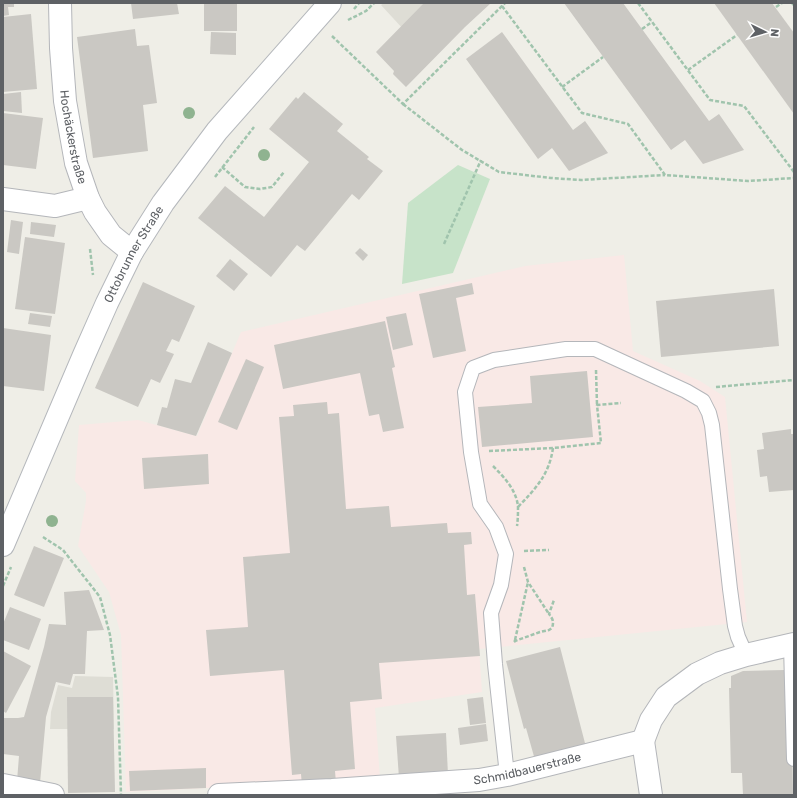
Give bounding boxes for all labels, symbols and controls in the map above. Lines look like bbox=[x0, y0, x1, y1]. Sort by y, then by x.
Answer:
north arrow bbox=[745, 12, 785, 52]
text: N bbox=[768, 28, 781, 37]
street label: Hochäckerstraße bbox=[57, 90, 90, 186]
street label: Ottobrunner Straße bbox=[101, 203, 167, 305]
street label: Schmidbauerstraße bbox=[473, 750, 583, 787]

